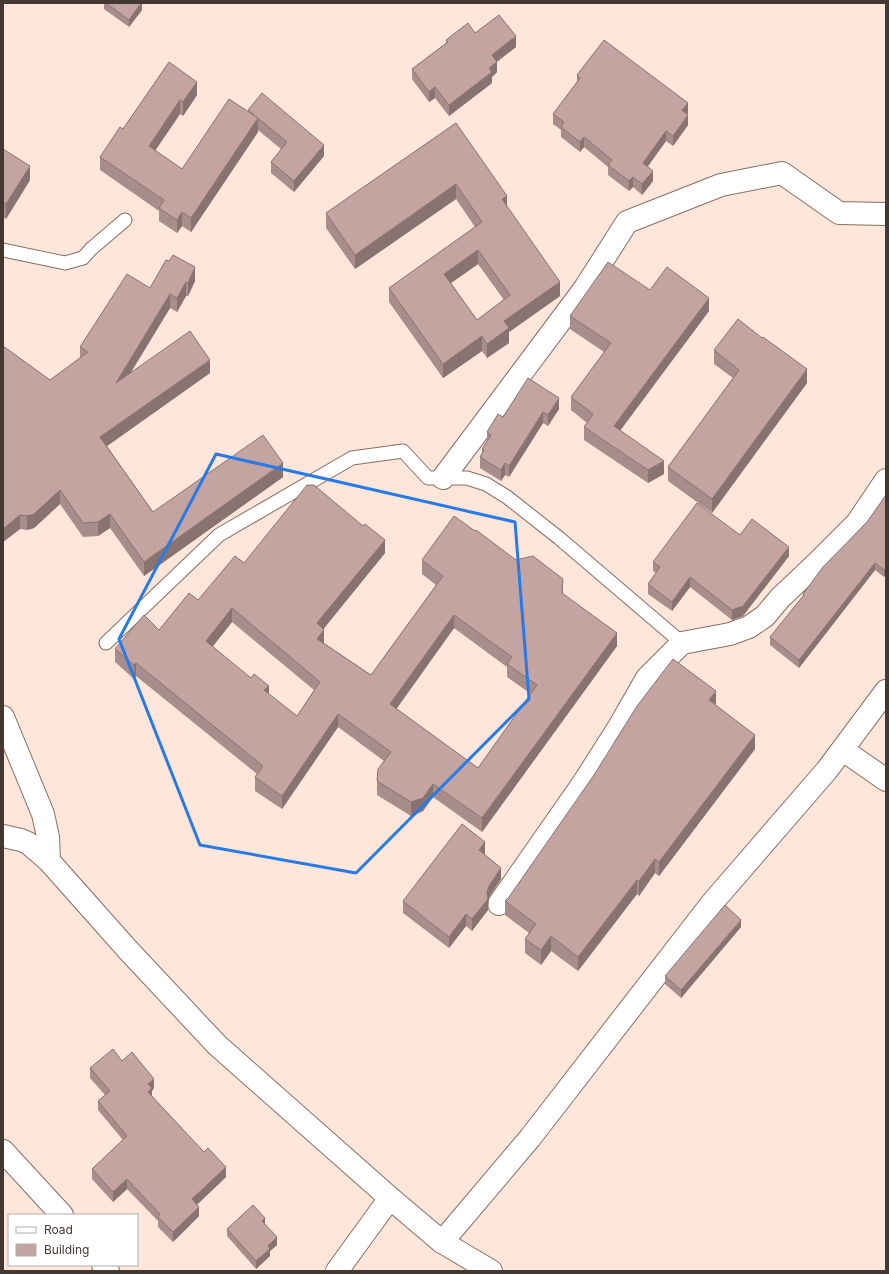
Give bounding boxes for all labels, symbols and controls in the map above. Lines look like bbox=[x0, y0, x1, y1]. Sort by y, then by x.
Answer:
legend bbox=[8, 1214, 138, 1266]
text: Road bbox=[44, 1222, 73, 1237]
text: Building bbox=[44, 1242, 89, 1257]

